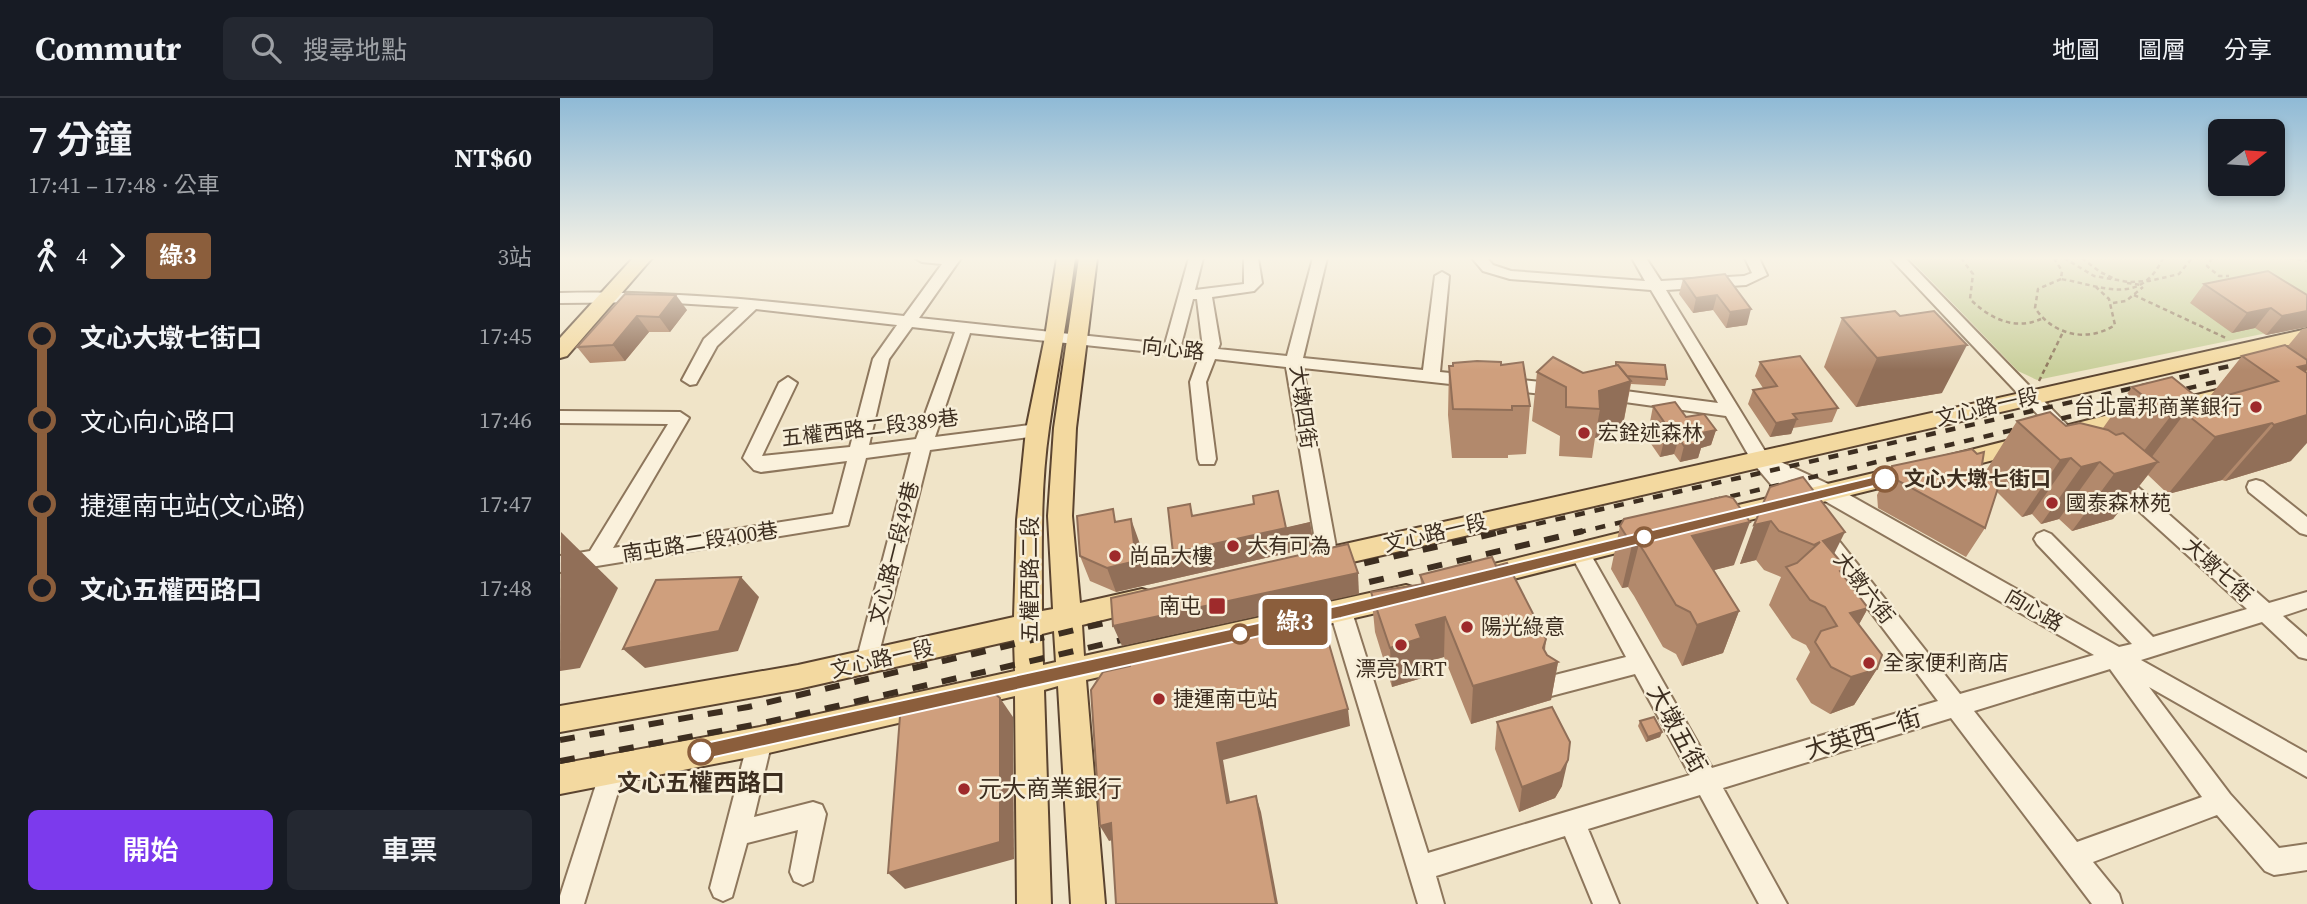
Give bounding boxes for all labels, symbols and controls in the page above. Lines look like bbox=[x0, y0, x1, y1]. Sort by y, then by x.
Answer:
search box bbox=[223, 17, 713, 80]
text: Commutr bbox=[35, 26, 181, 71]
icon: search bbox=[247, 29, 285, 67]
text: 搜尋地點 bbox=[303, 32, 407, 68]
text: 地圖 bbox=[2052, 33, 2100, 66]
text: 圖層 bbox=[2138, 33, 2186, 66]
text: 分享 bbox=[2224, 33, 2272, 66]
text: 7 分鐘 bbox=[28, 114, 132, 166]
north arrow bbox=[2208, 119, 2286, 196]
map controls bbox=[2208, 119, 2285, 196]
text: NT$60 bbox=[454, 140, 532, 176]
text: 17:41 – 17:48 · 公車 bbox=[28, 169, 220, 201]
icon: walk bbox=[28, 237, 66, 275]
icon: forward bbox=[98, 237, 136, 275]
text: 綠3 bbox=[160, 239, 197, 272]
text: 4 bbox=[76, 240, 88, 272]
text: 3站 bbox=[498, 241, 532, 273]
text: 文心大墩七街口 bbox=[80, 320, 262, 356]
text: 17:45 bbox=[479, 320, 532, 352]
street label: 向心路 bbox=[1140, 331, 1206, 366]
street label: 大墩四街 bbox=[1283, 363, 1324, 451]
street label: 文心路一段 bbox=[1932, 381, 2041, 432]
place label: 台北富邦商業銀行 bbox=[2074, 392, 2242, 421]
marker: 台北富邦商業銀行 bbox=[2248, 399, 2264, 415]
street label: 五權西路二段389巷 bbox=[780, 402, 960, 453]
text: 文心向心路口 bbox=[80, 404, 236, 440]
text: 17:46 bbox=[479, 404, 532, 436]
place label: 宏銓述森林 bbox=[1598, 418, 1703, 447]
marker: 宏銓述森林 bbox=[1576, 425, 1592, 441]
place label: 文心大墩七街口 bbox=[1904, 464, 2051, 493]
marker: 文心大墩七街口 bbox=[1872, 466, 1898, 492]
street label: 文心路一段49巷 bbox=[862, 478, 925, 628]
text: 捷運南屯站(文心路) bbox=[80, 488, 306, 524]
text: 17:47 bbox=[479, 488, 532, 520]
place label: 國泰森林苑 bbox=[2066, 488, 2171, 517]
marker: 國泰森林苑 bbox=[2044, 495, 2060, 511]
street label: 文心路一段 bbox=[1380, 507, 1489, 558]
street label: 南屯路二段400巷 bbox=[620, 515, 780, 568]
street label: 五權西路二段 bbox=[1015, 516, 1044, 642]
unlabelled marker bbox=[1634, 527, 1654, 547]
place label: 大有可為 bbox=[1247, 531, 1331, 560]
street label: 大墩七街 bbox=[2177, 531, 2259, 609]
marker: 大有可為 bbox=[1225, 538, 1241, 554]
place label: 尚品大樓 bbox=[1129, 541, 1213, 570]
street label: 大墩六街 bbox=[1827, 546, 1902, 630]
marker: 尚品大樓 bbox=[1107, 548, 1123, 564]
text: 文心五權西路口 bbox=[80, 572, 262, 608]
text: 17:48 bbox=[479, 572, 532, 604]
street label: 向心路 bbox=[2000, 581, 2069, 638]
place label: 南屯 bbox=[1159, 591, 1201, 620]
marker: 南屯 bbox=[1207, 596, 1227, 616]
line badge: 綠3 bbox=[1264, 599, 1326, 645]
text: 綠3 bbox=[1276, 605, 1314, 638]
place label: 陽光綠意 bbox=[1481, 612, 1565, 641]
marker: 陽光綠意 bbox=[1459, 619, 1475, 635]
unlabelled marker bbox=[1230, 624, 1250, 644]
street label: 文心路一段 bbox=[827, 633, 936, 684]
marker: 漂亮 MRT bbox=[1393, 637, 1409, 653]
place label: 全家便利商店 bbox=[1883, 648, 2009, 677]
place label: 漂亮 MRT bbox=[1355, 654, 1447, 683]
marker: 全家便利商店 bbox=[1861, 655, 1877, 671]
street label: 大墩五街 bbox=[1640, 679, 1715, 779]
place label: 捷運南屯站 bbox=[1173, 684, 1278, 713]
marker: 捷運南屯站 bbox=[1151, 691, 1167, 707]
street label: 大英西一街 bbox=[1801, 700, 1925, 767]
marker: 文心五權西路口 bbox=[688, 739, 714, 765]
place label: 文心五權西路口 bbox=[617, 766, 785, 799]
place label: 元大商業銀行 bbox=[978, 772, 1122, 805]
marker: 元大商業銀行 bbox=[956, 781, 972, 797]
button: 開始 bbox=[28, 810, 273, 890]
button: 車票 bbox=[287, 810, 532, 890]

